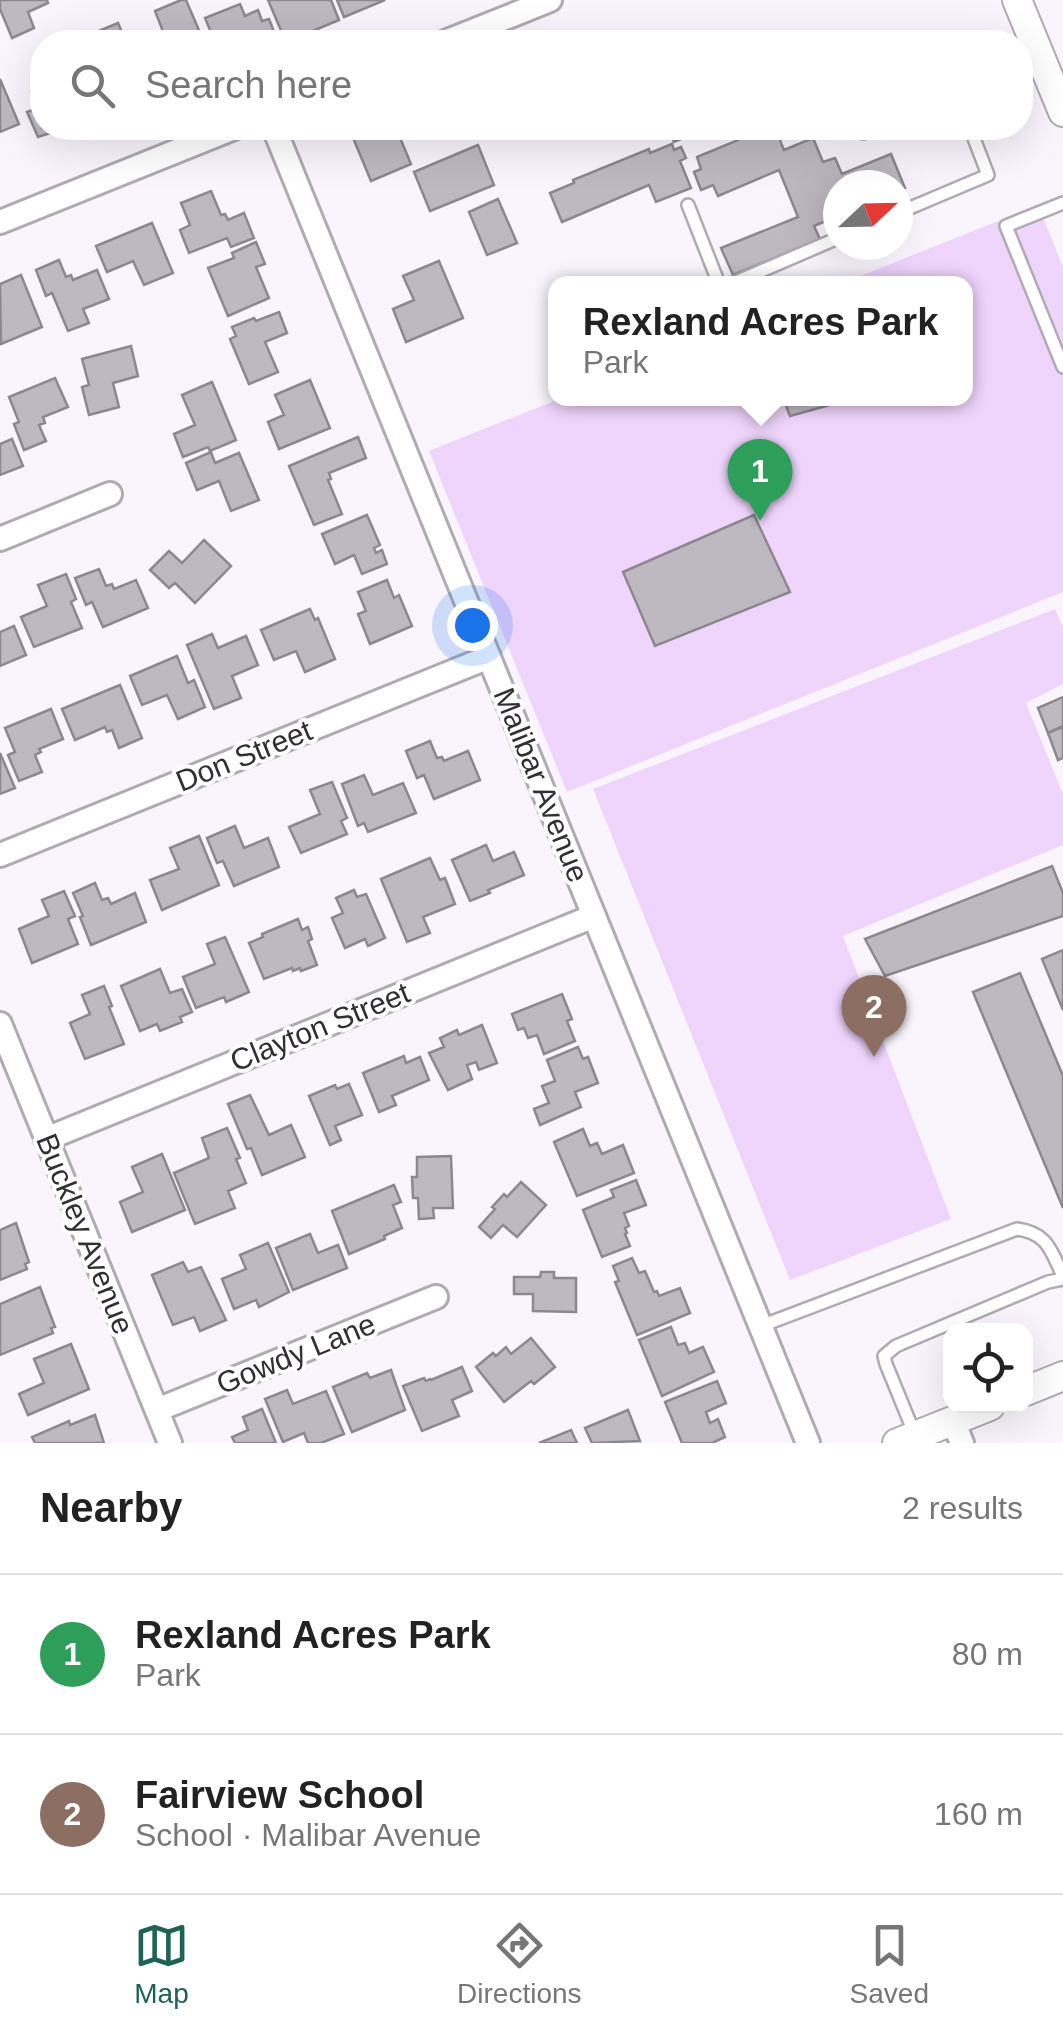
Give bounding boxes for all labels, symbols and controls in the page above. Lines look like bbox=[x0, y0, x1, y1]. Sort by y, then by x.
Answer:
search box bbox=[30, 30, 1033, 140]
icon: search bbox=[65, 58, 120, 113]
text: Search here bbox=[145, 64, 352, 106]
north arrow bbox=[823, 170, 913, 260]
popup bbox=[548, 276, 973, 406]
text: Rexland Acres Park bbox=[583, 301, 938, 343]
text: Park bbox=[583, 344, 649, 380]
pin: 1 bbox=[728, 438, 792, 521]
your location bbox=[447, 600, 498, 651]
street label: Malibar Avenue bbox=[488, 683, 595, 887]
street label: Don Street bbox=[171, 713, 317, 798]
pin: 2 bbox=[842, 974, 906, 1057]
street label: Clayton Street bbox=[226, 975, 415, 1077]
street label: Buckley Avenue bbox=[30, 1129, 141, 1339]
street label: Gowdy Lane bbox=[212, 1307, 380, 1400]
map controls bbox=[943, 1323, 1033, 1413]
button: locate bbox=[943, 1323, 1033, 1413]
text: Nearby bbox=[40, 1484, 182, 1531]
text: 2 results bbox=[902, 1490, 1023, 1526]
text: Rexland Acres Park bbox=[135, 1614, 491, 1656]
text: 1 bbox=[64, 1636, 81, 1672]
text: 80 m bbox=[952, 1636, 1023, 1672]
text: Park bbox=[135, 1657, 201, 1693]
text: Fairview School bbox=[135, 1774, 424, 1816]
text: 2 bbox=[64, 1796, 81, 1832]
text: 160 m bbox=[934, 1796, 1023, 1832]
text: School · Malibar Avenue bbox=[135, 1817, 481, 1853]
tab: Map bbox=[134, 1918, 189, 2010]
tab: Directions bbox=[457, 1918, 582, 2010]
tab: Saved bbox=[850, 1918, 929, 2010]

